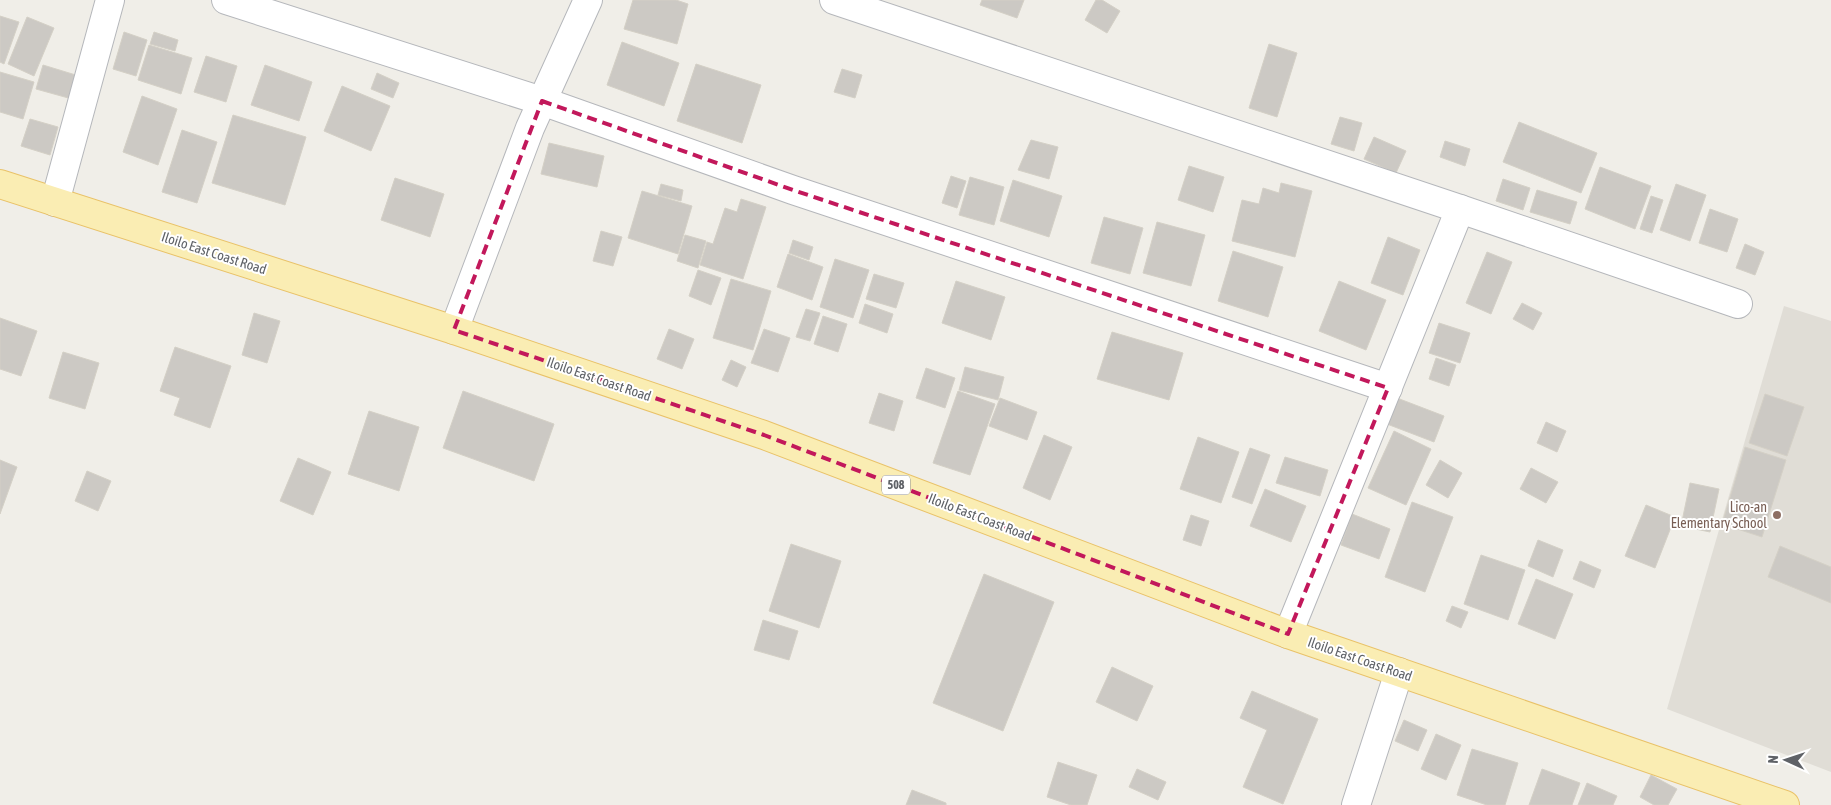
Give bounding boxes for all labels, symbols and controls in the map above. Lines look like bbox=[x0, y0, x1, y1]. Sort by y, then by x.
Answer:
street label: Iloilo East Coast Road bbox=[160, 228, 268, 278]
street label: Iloilo East Coast Road bbox=[545, 354, 653, 404]
road number: 508 bbox=[882, 476, 910, 494]
street label: Iloilo East Coast Road bbox=[926, 490, 1034, 544]
place label: Lico-an Elementary School bbox=[1671, 499, 1767, 531]
marker: Lico-an Elementary School bbox=[1771, 509, 1783, 521]
street label: Iloilo East Coast Road bbox=[1306, 634, 1414, 684]
north arrow bbox=[1761, 735, 1811, 785]
text: N bbox=[1765, 755, 1781, 764]

